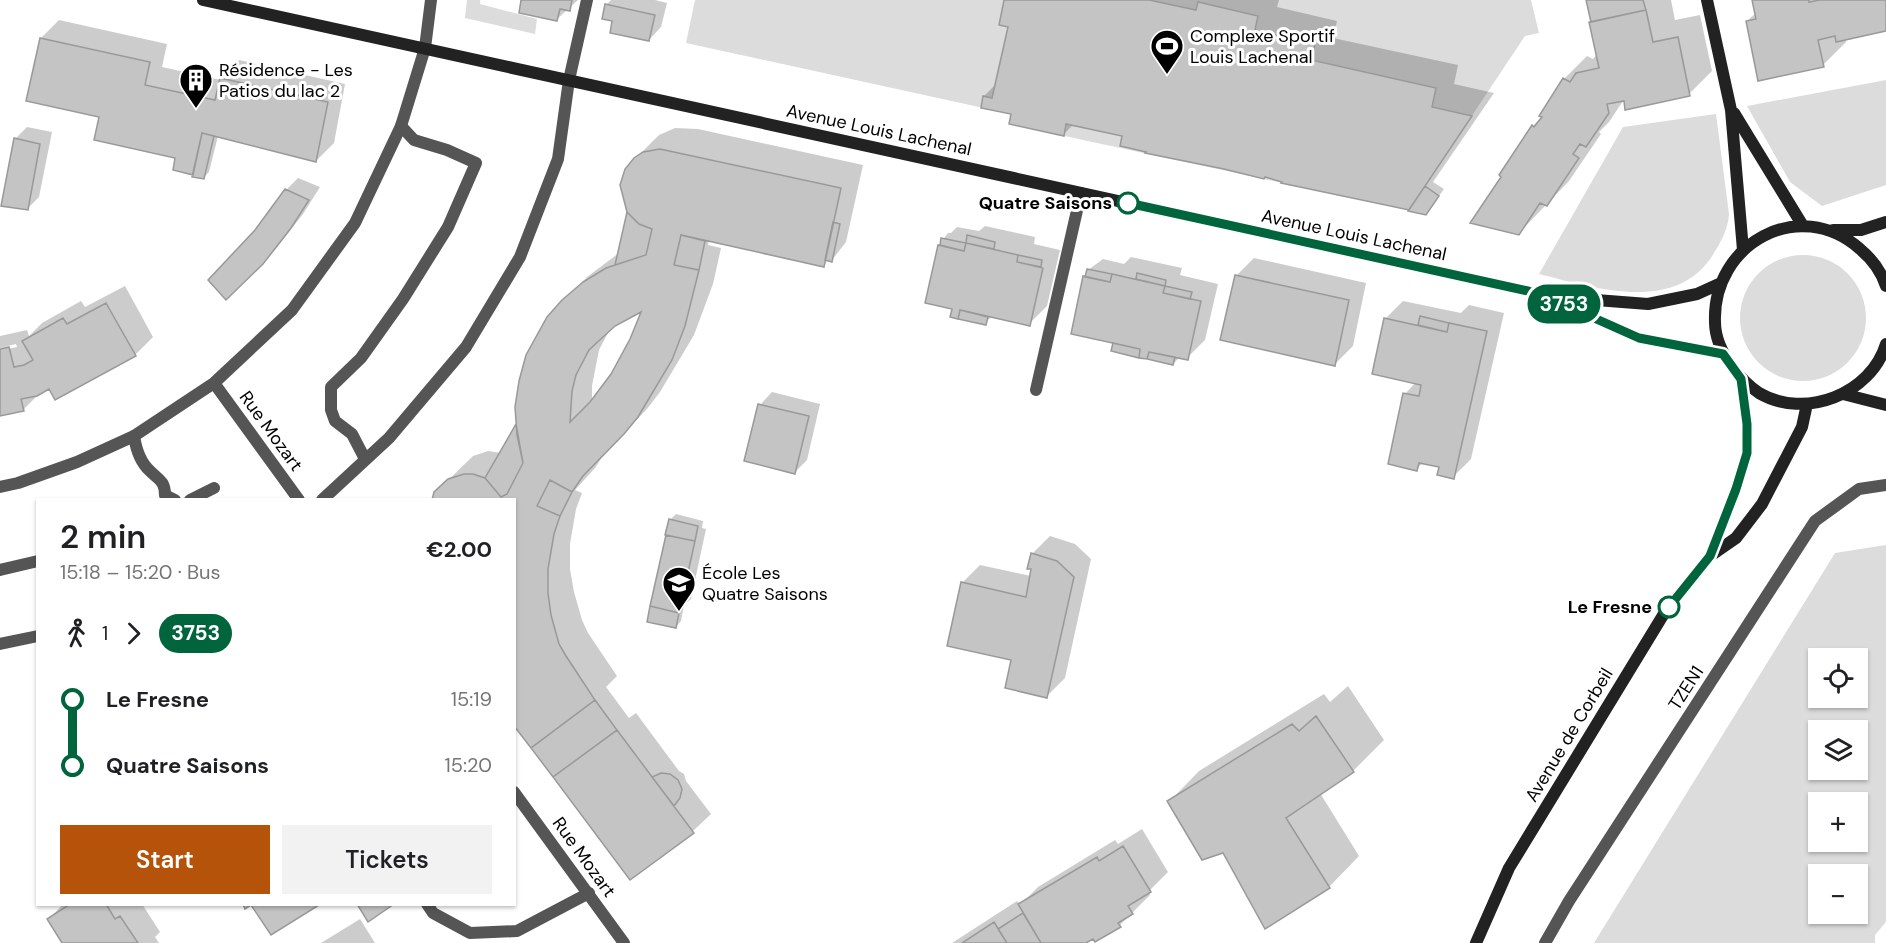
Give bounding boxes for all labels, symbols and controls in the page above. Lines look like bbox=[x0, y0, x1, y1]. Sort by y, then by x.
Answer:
place label: Complexe Sportif Louis Lachenal bbox=[1190, 24, 1335, 69]
sports icon: Complexe Sportif Louis Lachenal bbox=[1149, 28, 1185, 75]
place label: Résidence - Les Patios du lac 2 bbox=[219, 58, 353, 103]
building icon: Résidence - Les Patios du lac 2 bbox=[178, 62, 214, 109]
street label: Avenue Louis Lachenal bbox=[784, 99, 974, 161]
place label: Quatre Saisons bbox=[979, 191, 1112, 215]
marker: Quatre Saisons bbox=[1117, 192, 1139, 214]
street label: Avenue Louis Lachenal bbox=[1259, 204, 1449, 266]
line badge: 3753 bbox=[1522, 284, 1606, 324]
text: 3753 bbox=[1539, 290, 1589, 318]
street label: Rue Mozart bbox=[234, 386, 308, 476]
text: 2 min bbox=[60, 515, 146, 558]
text: €2.00 bbox=[426, 535, 492, 564]
text: 15:18 – 15:20 · Bus bbox=[60, 559, 221, 585]
place label: École Les Quatre Saisons bbox=[702, 561, 828, 606]
school or university icon: École Les Quatre Saisons bbox=[661, 565, 697, 612]
place label: Le Fresne bbox=[1568, 595, 1652, 619]
marker: Le Fresne bbox=[1658, 596, 1680, 618]
icon: walk bbox=[60, 617, 93, 650]
icon: forward bbox=[117, 617, 150, 650]
text: 3753 bbox=[171, 619, 220, 647]
text: 1 bbox=[102, 620, 108, 646]
map controls bbox=[1808, 648, 1868, 924]
button: locate bbox=[1808, 648, 1868, 708]
street label: TZEN1 bbox=[1663, 661, 1709, 715]
street label: Avenue de Corbeil bbox=[1519, 664, 1619, 806]
text: Le Fresne bbox=[106, 685, 209, 714]
text: 15:19 bbox=[451, 686, 492, 712]
button: layers bbox=[1808, 720, 1868, 780]
text: Quatre Saisons bbox=[106, 751, 269, 780]
text: 15:20 bbox=[445, 752, 492, 778]
button: + bbox=[1808, 792, 1868, 852]
street label: Rue Mozart bbox=[547, 812, 621, 902]
button: Start bbox=[60, 825, 270, 894]
button: Tickets bbox=[282, 825, 492, 894]
button: − bbox=[1808, 864, 1868, 924]

